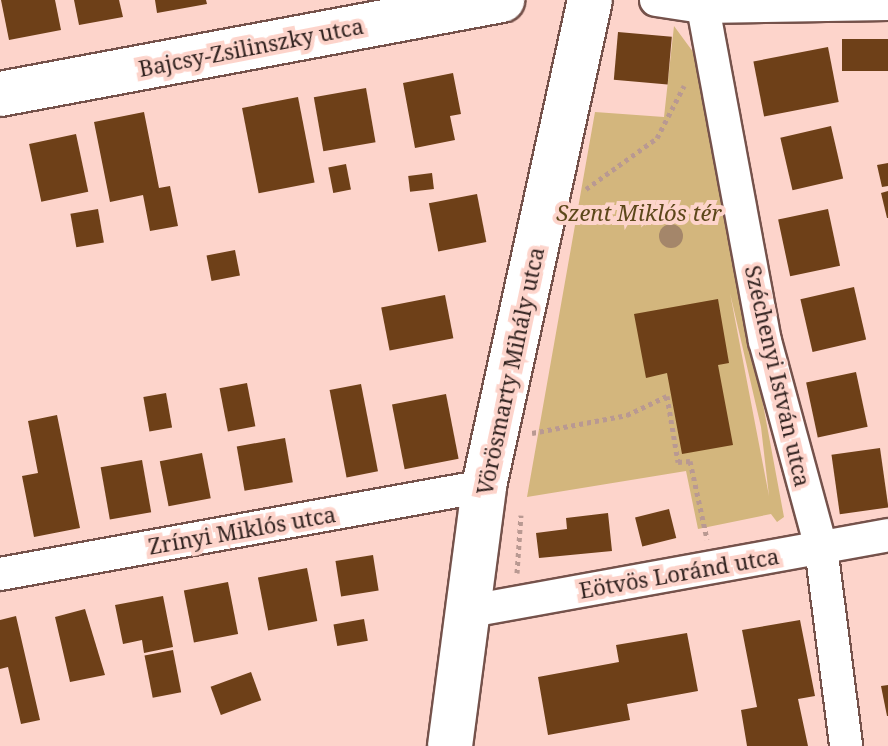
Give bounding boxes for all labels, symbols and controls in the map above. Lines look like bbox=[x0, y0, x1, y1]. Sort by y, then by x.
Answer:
street label: Bajcsy-Zsilinszky utca bbox=[136, 12, 366, 82]
park label: Szent Miklós tér bbox=[556, 200, 722, 226]
street label: Vörösmarty Mihály utca bbox=[471, 245, 549, 497]
street label: Széchenyi István utca bbox=[740, 263, 816, 489]
street label: Zrínyi Miklós utca bbox=[146, 501, 338, 559]
street label: Eötvös Loránd utca bbox=[577, 542, 781, 604]

